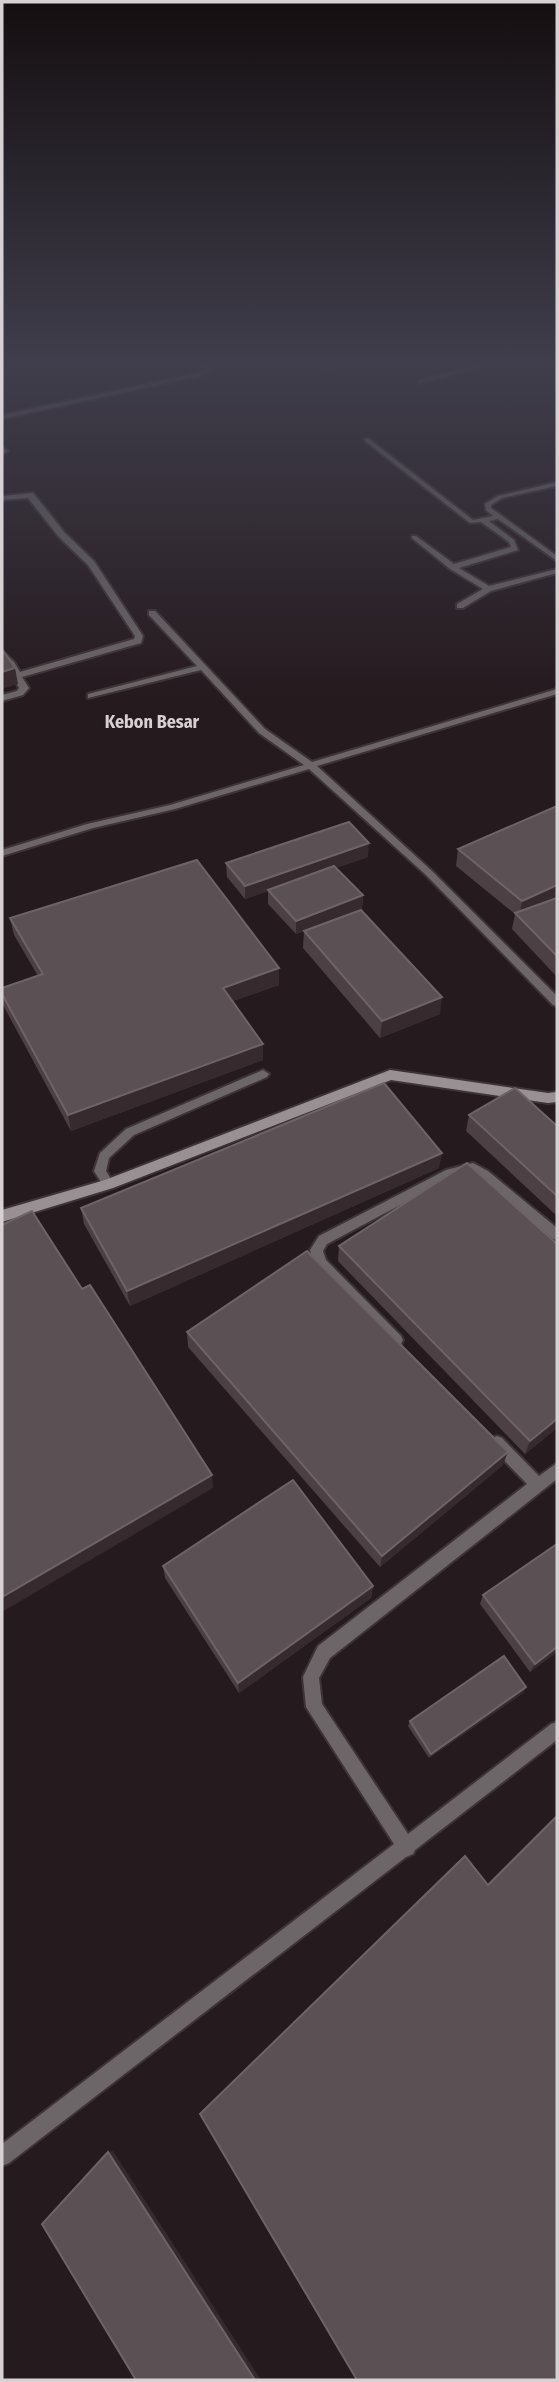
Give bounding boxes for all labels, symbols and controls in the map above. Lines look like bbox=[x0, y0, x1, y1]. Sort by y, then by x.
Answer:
district label: Kebon Besar bbox=[105, 711, 200, 733]

